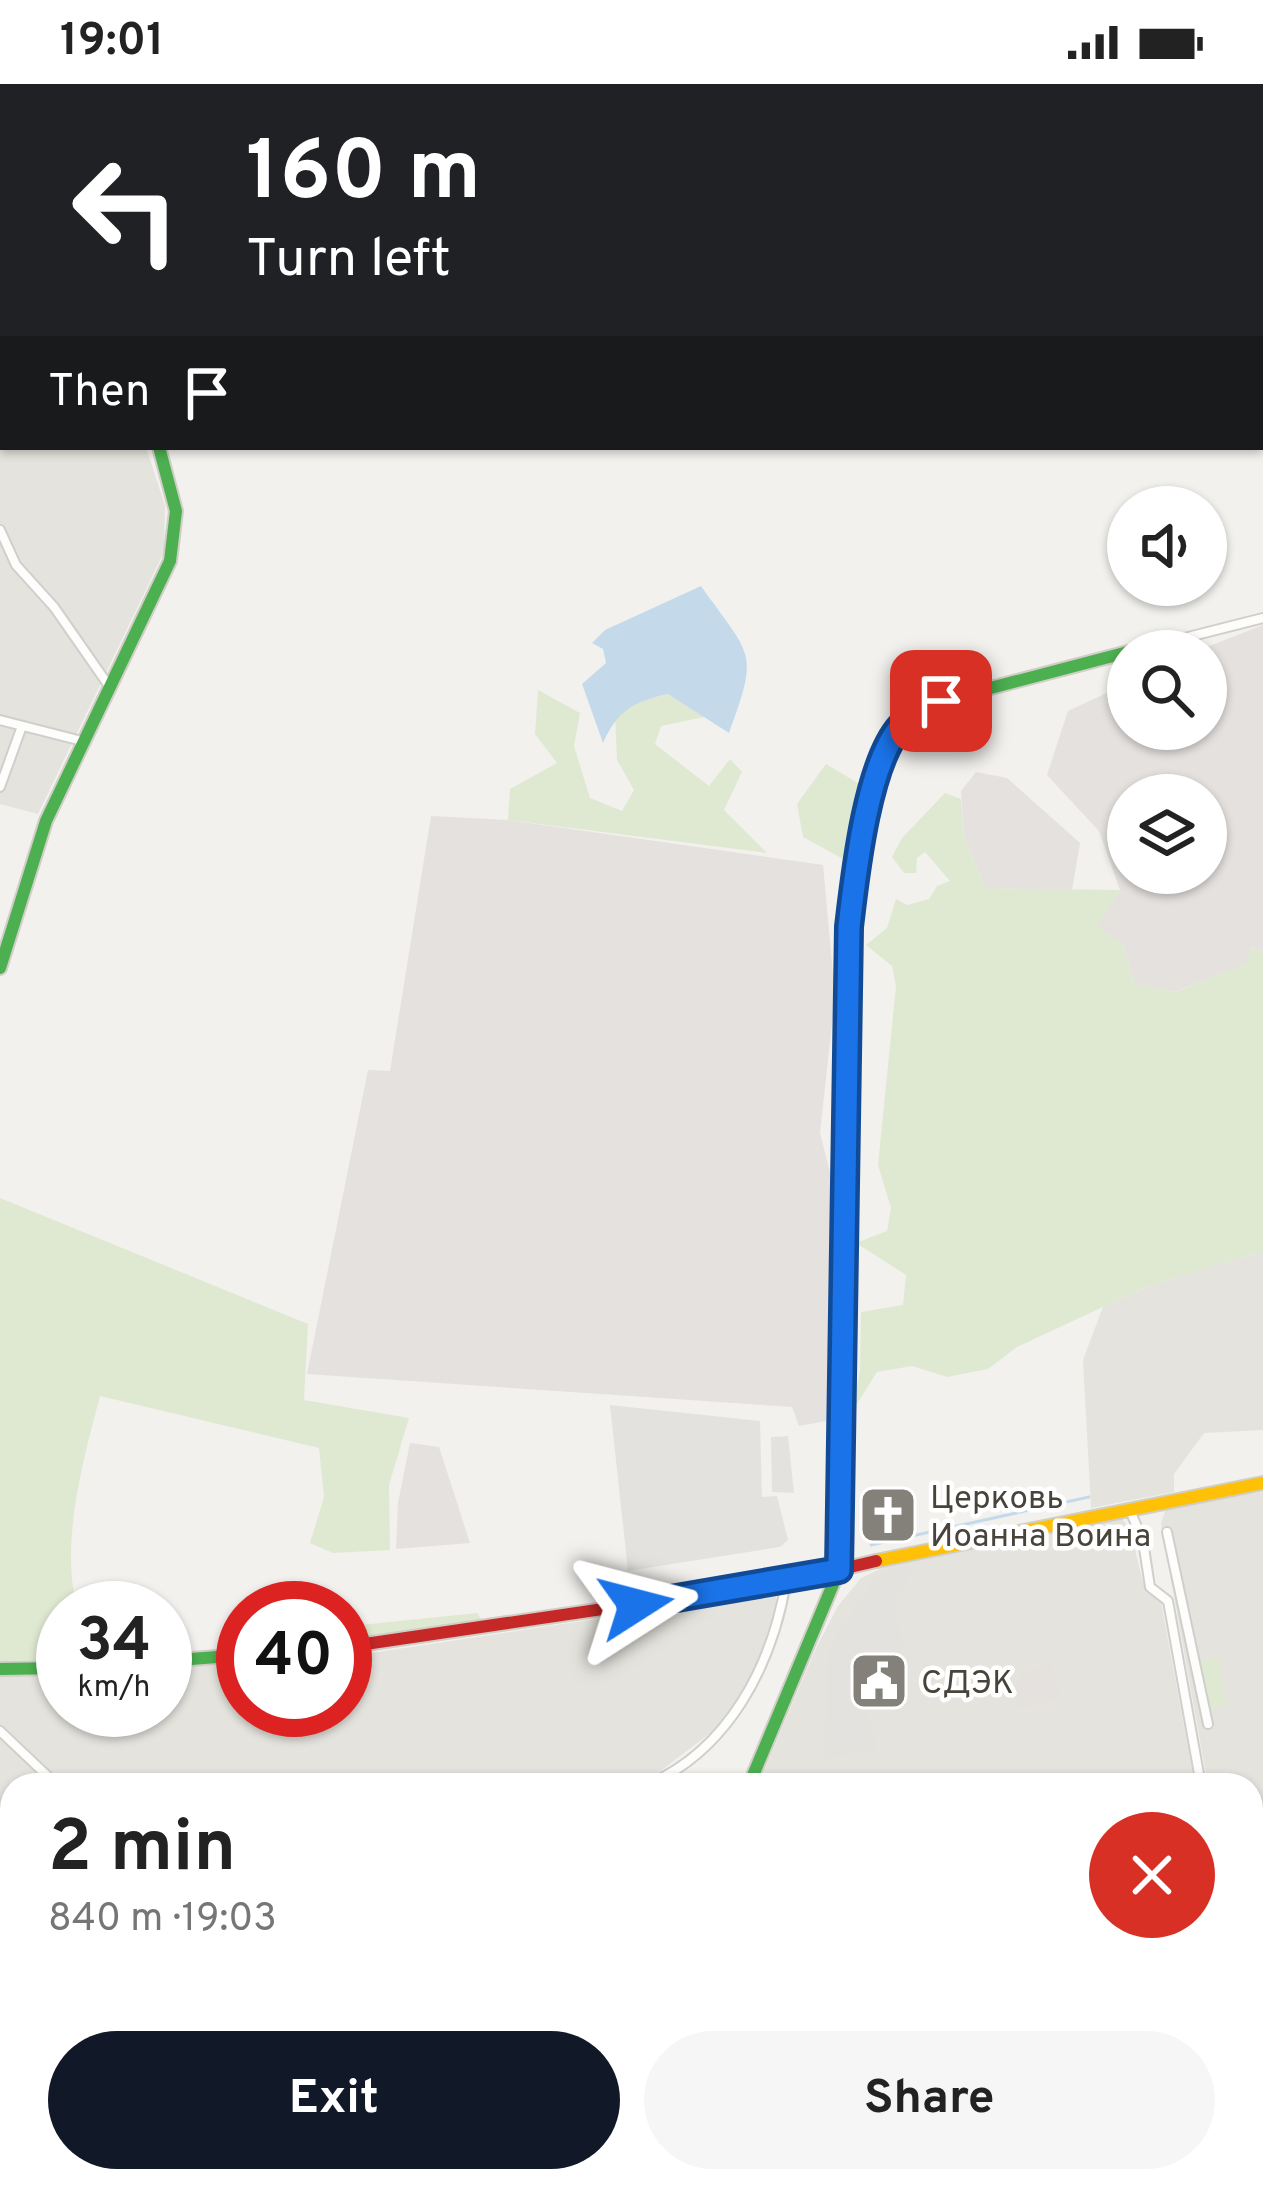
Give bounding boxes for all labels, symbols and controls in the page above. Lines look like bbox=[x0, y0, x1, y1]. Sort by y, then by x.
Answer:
text: 19:01 bbox=[60, 14, 164, 71]
text: 160 m bbox=[246, 123, 481, 229]
icon: left bbox=[48, 132, 204, 288]
text: Turn left bbox=[246, 227, 451, 296]
icon: arrive bbox=[174, 360, 240, 426]
text: Then bbox=[48, 365, 150, 422]
map controls bbox=[1107, 486, 1227, 894]
button: sound bbox=[1107, 486, 1227, 606]
button: search bbox=[1107, 630, 1227, 750]
pin bbox=[890, 650, 992, 752]
icon: arrive bbox=[908, 668, 974, 734]
button: layers bbox=[1107, 774, 1227, 894]
place label: Церковь Иоанна Воина bbox=[930, 1479, 1151, 1559]
church icon: Церковь Иоанна Воина bbox=[857, 1484, 919, 1546]
position arrow bbox=[573, 1542, 699, 1668]
speed limit sign: 40 bbox=[216, 1581, 372, 1737]
text: 34 bbox=[77, 1606, 151, 1682]
public building icon: СДЭК bbox=[848, 1650, 910, 1712]
place label: СДЭК bbox=[921, 1664, 1014, 1706]
text: km/h bbox=[78, 1670, 150, 1707]
text: 2 min bbox=[48, 1805, 236, 1897]
button: close bbox=[1089, 1812, 1215, 1938]
text: 840 m · 19:03 bbox=[48, 1896, 277, 1945]
button: Exit bbox=[48, 2031, 620, 2169]
button: Share bbox=[644, 2031, 1215, 2169]

